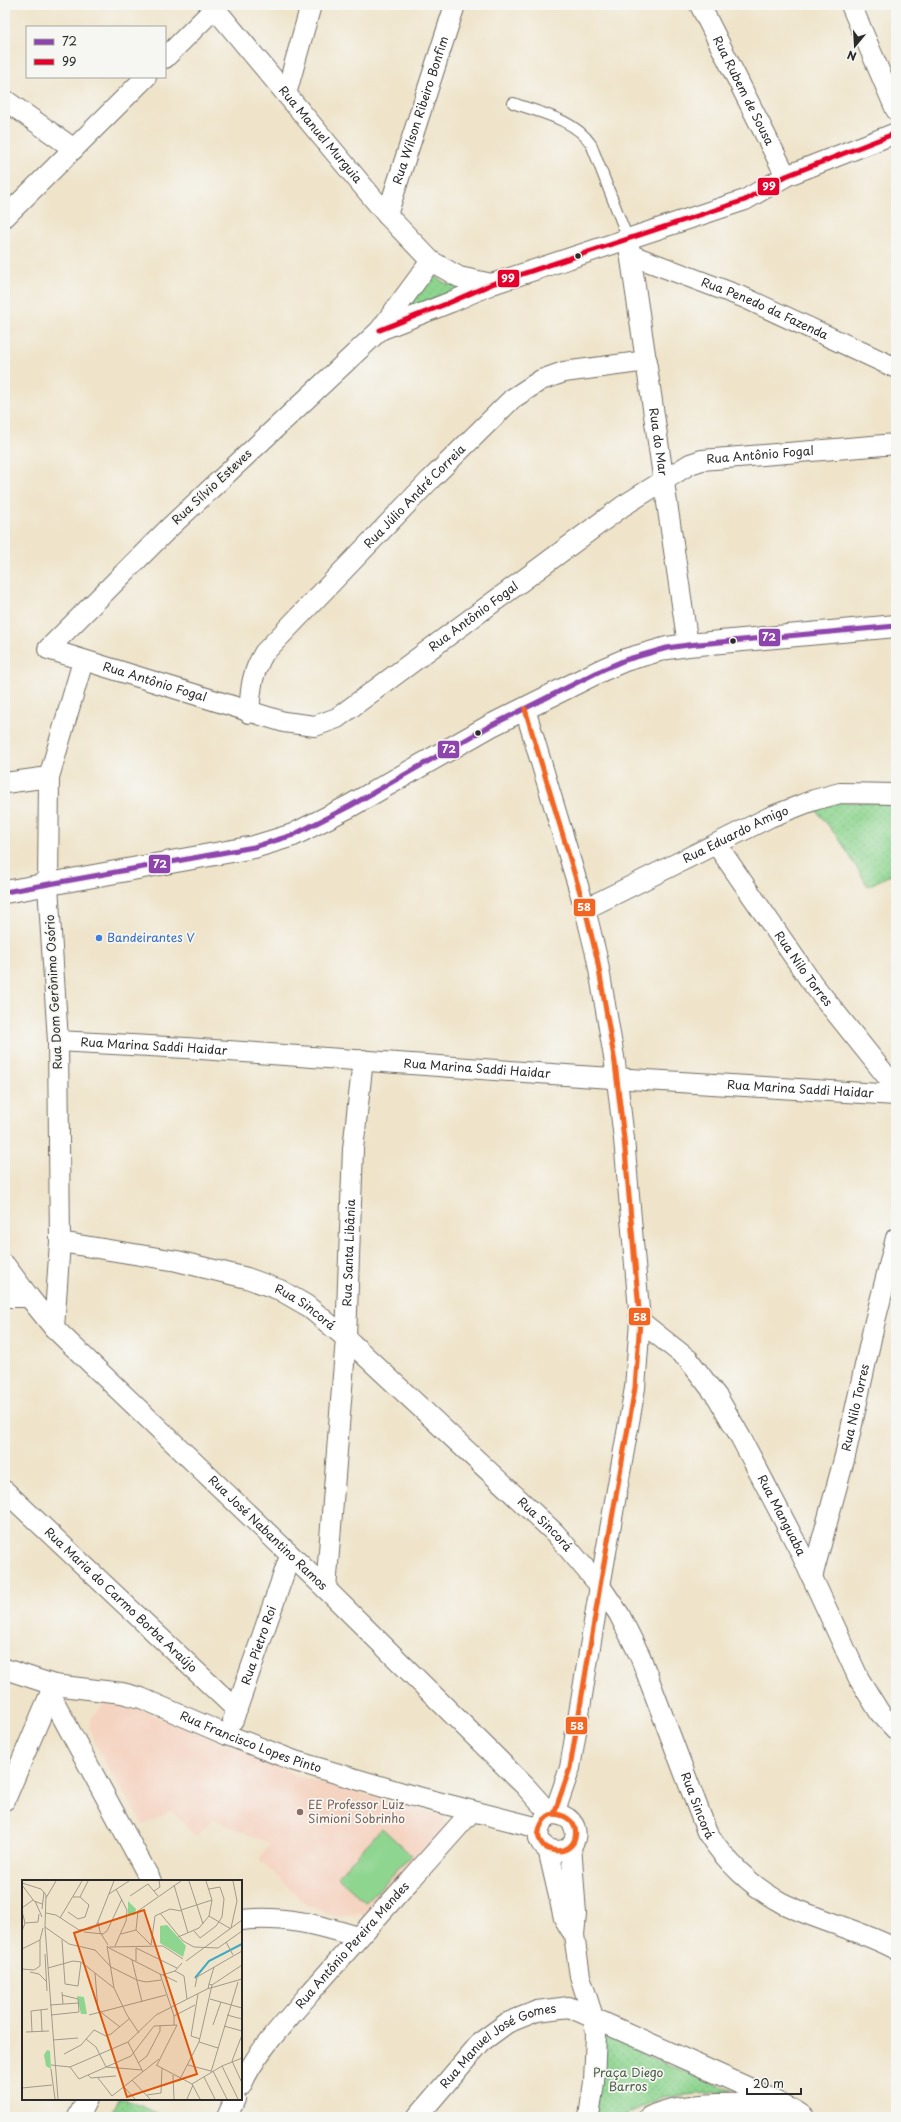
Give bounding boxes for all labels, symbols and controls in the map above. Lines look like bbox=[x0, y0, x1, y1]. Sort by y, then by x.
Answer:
legend bbox=[26, 26, 166, 78]
north arrow bbox=[835, 26, 875, 66]
text: 72 bbox=[62, 32, 77, 50]
street label: Rua Rubem de Sousa bbox=[709, 33, 779, 149]
street label: Rua Wilson Ribeiro Bonfim bbox=[388, 34, 452, 187]
text: N bbox=[845, 46, 859, 65]
text: 99 bbox=[62, 52, 77, 70]
street label: Rua Manuel Murguia bbox=[275, 82, 367, 187]
line badge: 99 bbox=[757, 177, 780, 196]
text: 99 bbox=[762, 177, 776, 194]
unlabelled marker bbox=[573, 251, 583, 261]
line badge: 99 bbox=[497, 269, 520, 288]
text: 99 bbox=[501, 269, 515, 286]
street label: Rua Penedo da Fazenda bbox=[699, 272, 832, 343]
street label: Rua do Mar bbox=[645, 406, 673, 477]
street label: Rua Júlio André Correia bbox=[359, 439, 470, 552]
street label: Rua Antônio Fogal bbox=[706, 441, 815, 468]
street label: Rua Sílvio Esteves bbox=[167, 444, 256, 528]
street label: Rua Antônio Fogal bbox=[424, 577, 522, 655]
line badge: 72 bbox=[758, 628, 781, 647]
text: 72 bbox=[762, 628, 776, 645]
unlabelled marker bbox=[728, 636, 738, 646]
street label: Rua Antônio Fogal bbox=[101, 657, 209, 706]
unlabelled marker bbox=[473, 728, 483, 738]
line badge: 72 bbox=[437, 740, 460, 759]
text: 72 bbox=[442, 740, 456, 757]
street label: Rua Eduardo Amigo bbox=[679, 801, 791, 867]
line badge: 72 bbox=[148, 854, 171, 874]
text: 72 bbox=[153, 855, 167, 872]
line badge: 58 bbox=[573, 898, 596, 917]
text: 58 bbox=[577, 898, 591, 915]
street label: Rua Dom Gerônimo Osório bbox=[40, 914, 66, 1070]
street label: Rua Nilo Torres bbox=[771, 927, 838, 1010]
place label: Bandeirantes V bbox=[107, 928, 196, 946]
marker: Bandeirantes V bbox=[94, 933, 104, 943]
street label: Rua Marina Saddi Haidar bbox=[80, 1032, 228, 1059]
street label: Rua Marina Saddi Haidar bbox=[403, 1053, 552, 1082]
street label: Rua Marina Saddi Haidar bbox=[726, 1075, 875, 1102]
street label: Rua Santa Libânia bbox=[337, 1198, 359, 1307]
street label: Rua Sincorá bbox=[273, 1279, 340, 1334]
line badge: 58 bbox=[628, 1307, 651, 1326]
text: 58 bbox=[633, 1308, 647, 1325]
street label: Rua Nilo Torres bbox=[836, 1361, 873, 1453]
street label: Rua José Nabantino Ramos bbox=[205, 1471, 332, 1594]
street label: Rua Manguaba bbox=[754, 1471, 811, 1559]
street label: Rua Sincorá bbox=[514, 1492, 577, 1555]
street label: Rua Maria do Carmo Borba Araújo bbox=[41, 1523, 202, 1676]
street label: Rua Pietro Roi bbox=[236, 1603, 280, 1687]
street label: Rua Francisco Lopes Pinto bbox=[177, 1706, 324, 1776]
line badge: 58 bbox=[565, 1716, 588, 1735]
text: 58 bbox=[570, 1717, 584, 1734]
street label: Rua Sincorá bbox=[677, 1769, 720, 1843]
place label: EE Professor Luiz Simioni Sobrinho bbox=[308, 1795, 405, 1827]
marker: EE Professor Luiz Simioni Sobrinho bbox=[295, 1807, 305, 1817]
street label: Rua Antônio Pereira Mendes bbox=[291, 1877, 413, 2012]
inset map bbox=[22, 1880, 242, 2100]
street label: Rua Manuel José Gomes bbox=[435, 1999, 557, 2092]
park label: Praça Diego Barros bbox=[593, 2063, 664, 2095]
scale bar bbox=[747, 2070, 801, 2096]
text: 20 m bbox=[753, 2074, 784, 2092]

